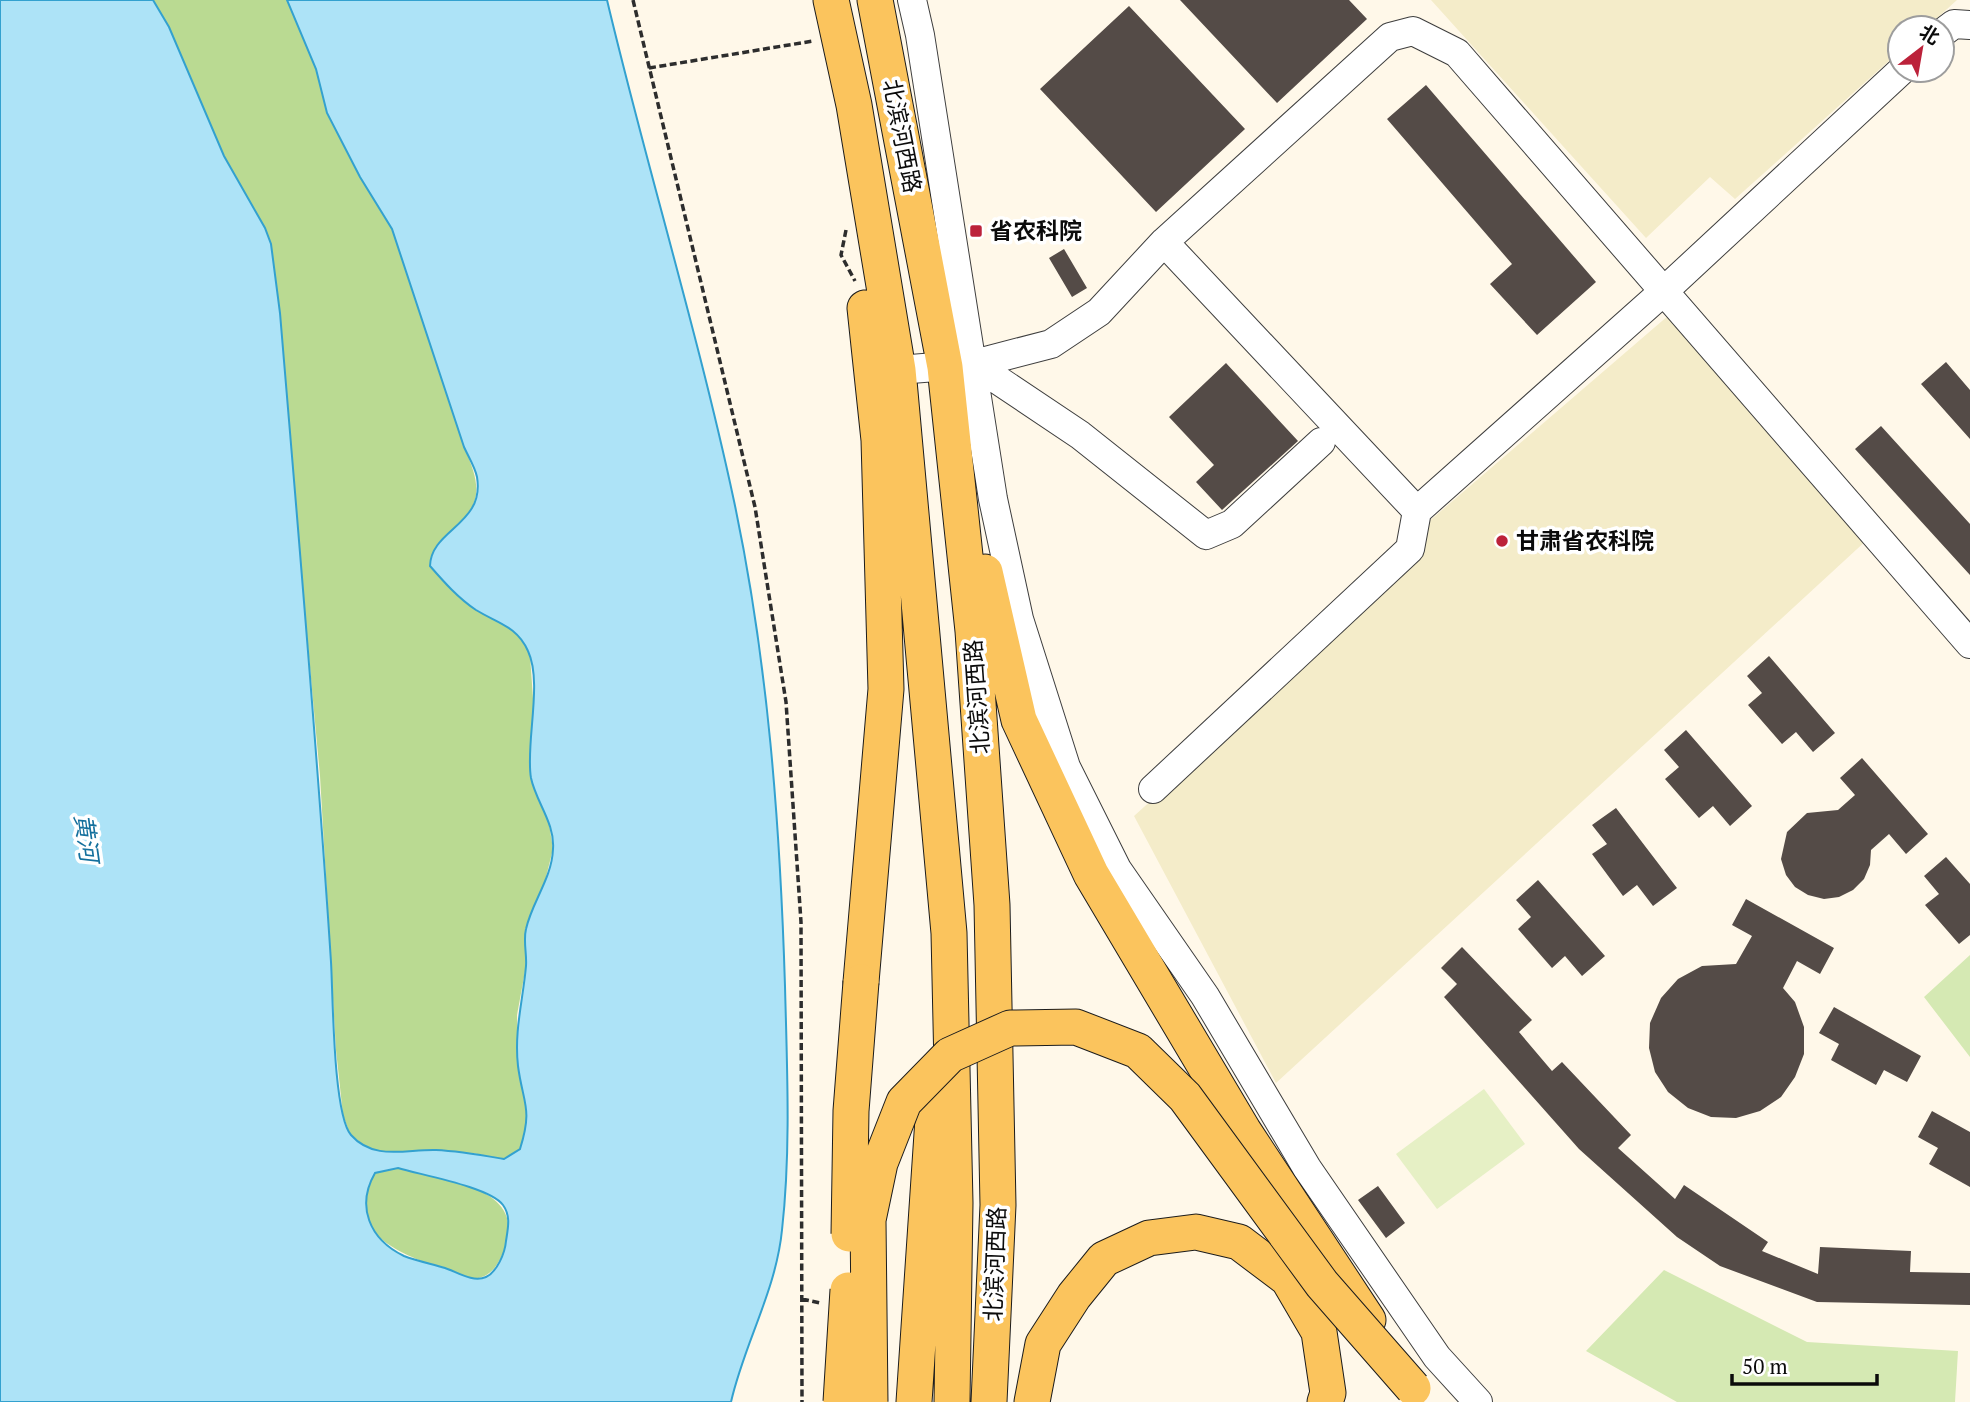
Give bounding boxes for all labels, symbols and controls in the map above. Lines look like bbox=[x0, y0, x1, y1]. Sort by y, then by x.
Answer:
north arrow bbox=[1886, 14, 1956, 84]
text: 北 bbox=[1915, 18, 1945, 50]
street label: 北滨河西路 bbox=[876, 77, 929, 195]
place label: 省农科院 bbox=[990, 215, 1082, 246]
marker: 省农科院 bbox=[968, 223, 984, 239]
place label: 甘肃省农科院 bbox=[1516, 525, 1654, 556]
marker: 甘肃省农科院 bbox=[1494, 533, 1510, 549]
street label: 北滨河西路 bbox=[957, 639, 996, 755]
water label: 黄河 bbox=[68, 812, 107, 868]
street label: 北滨河西路 bbox=[977, 1206, 1012, 1322]
scale bar bbox=[1732, 1342, 1877, 1386]
text: 50 m bbox=[1742, 1352, 1788, 1380]

